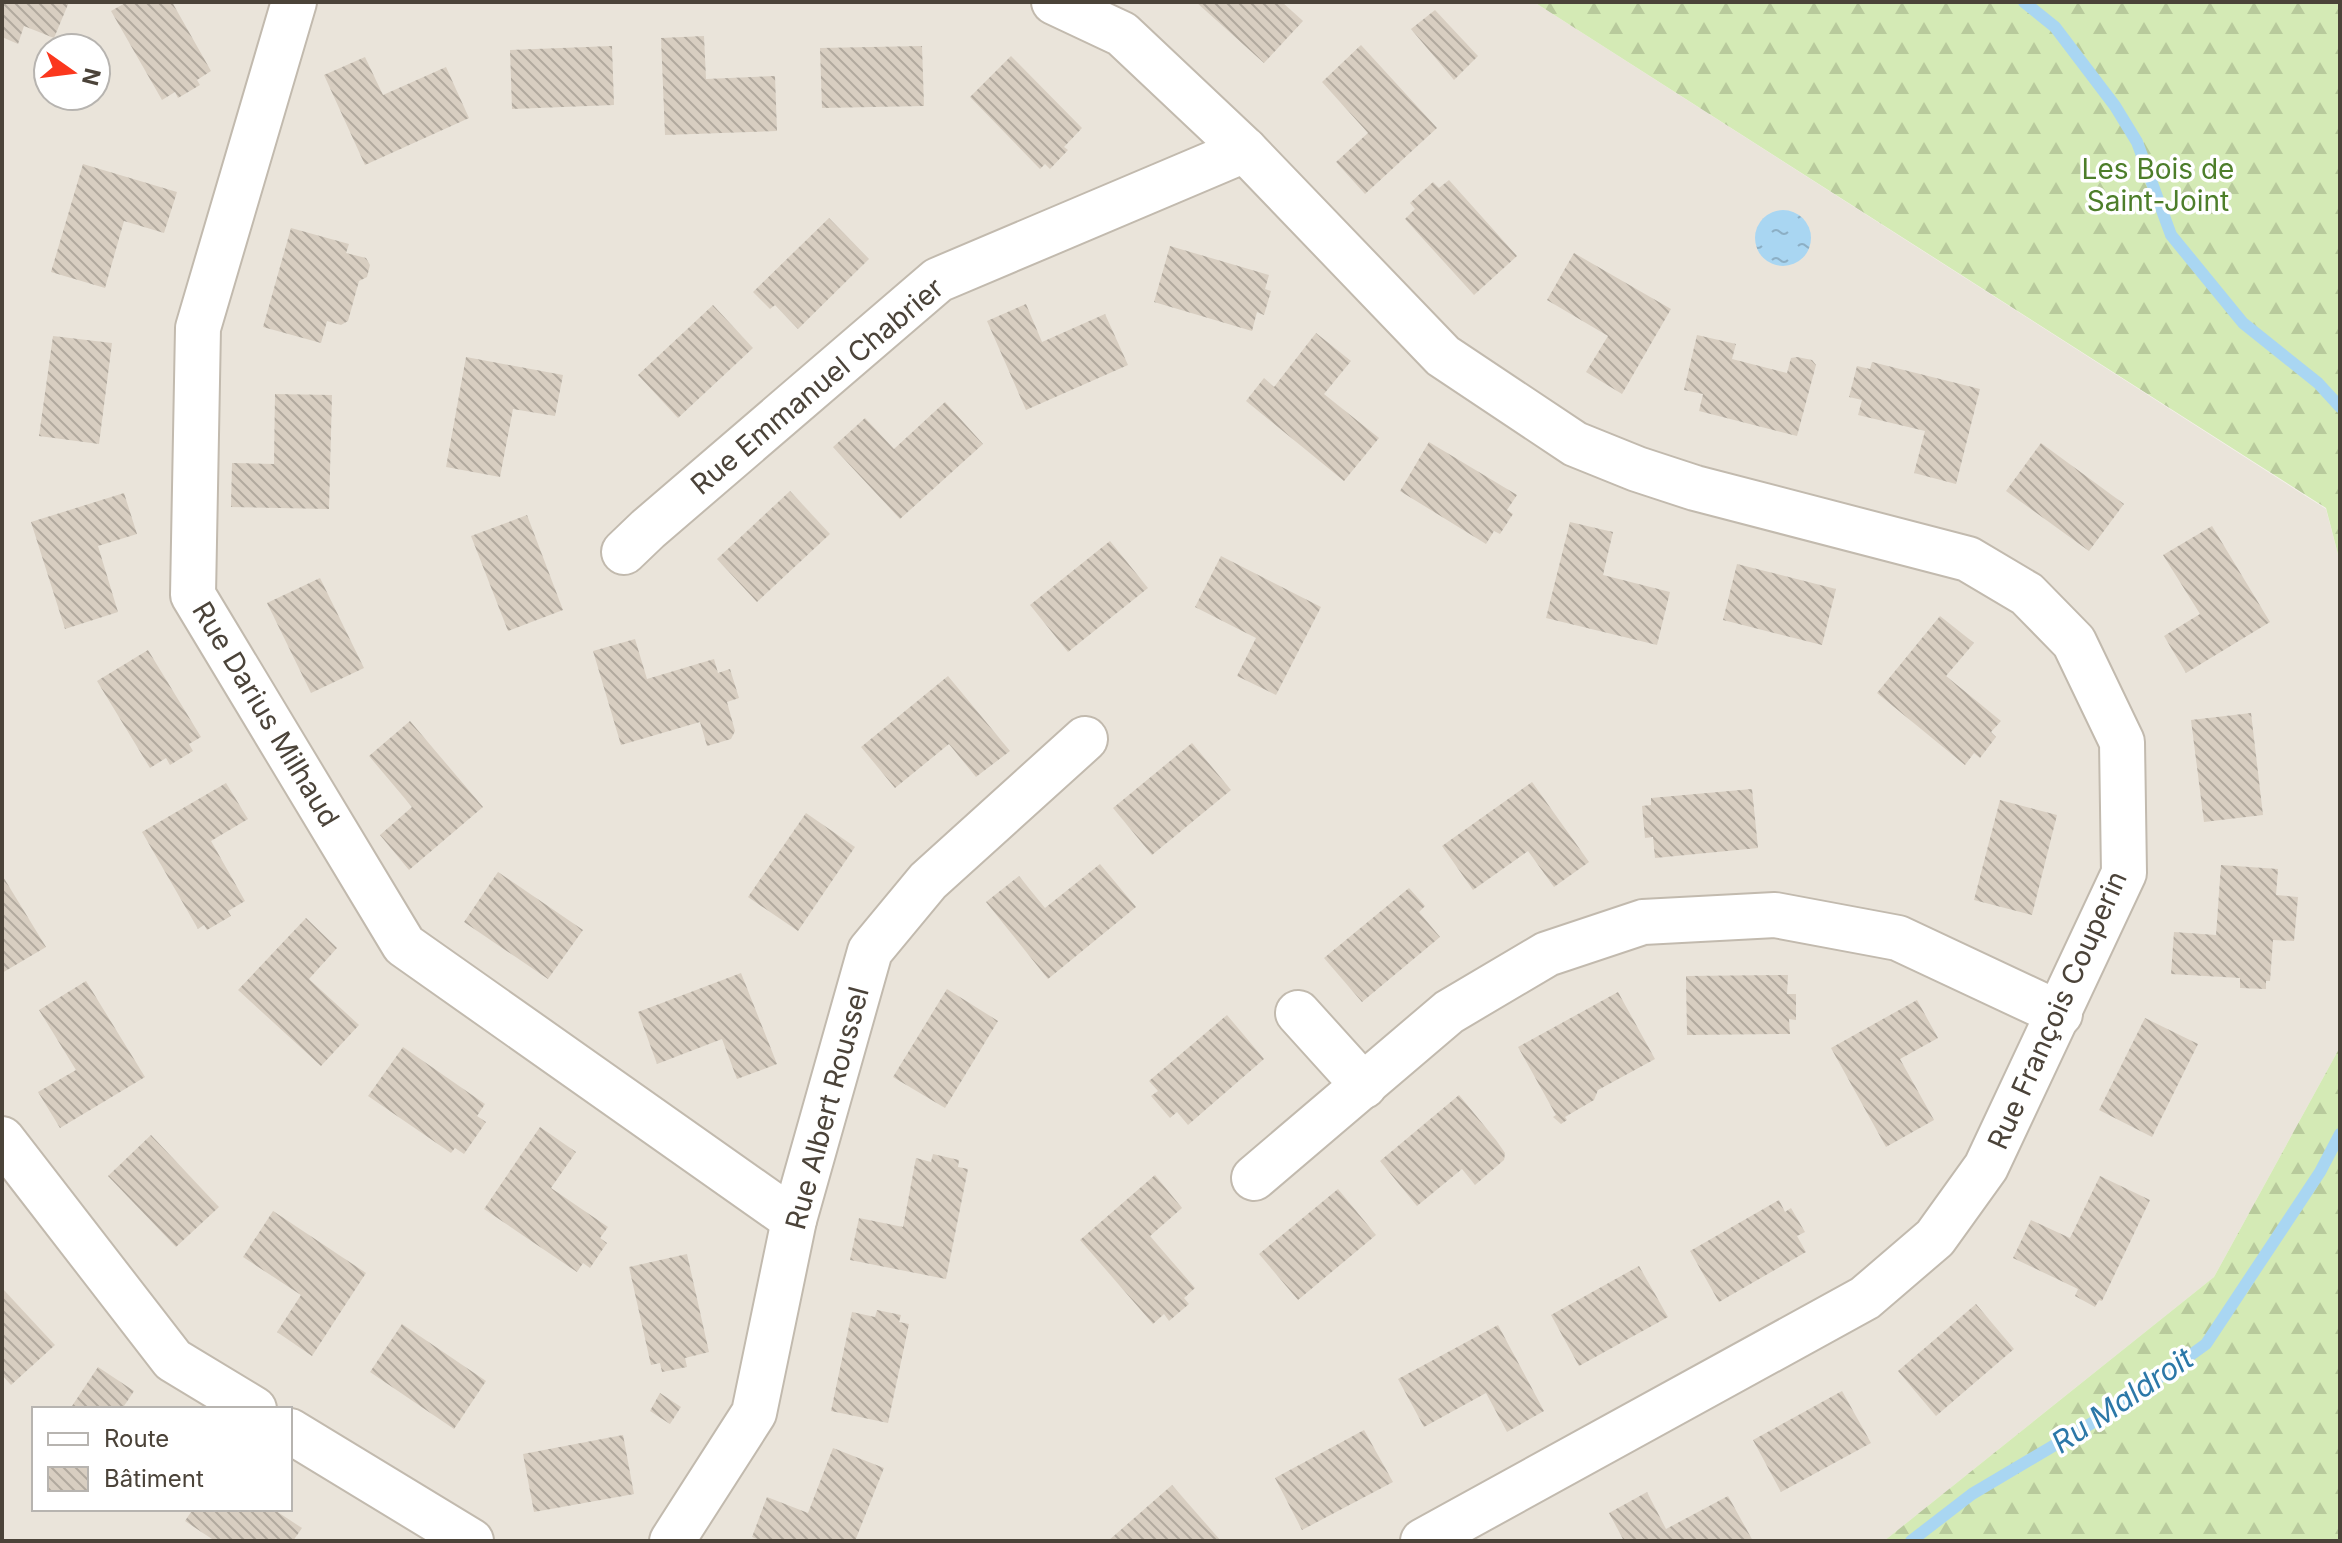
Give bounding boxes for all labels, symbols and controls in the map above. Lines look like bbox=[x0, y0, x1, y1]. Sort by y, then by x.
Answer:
north arrow bbox=[32, 32, 112, 112]
text: N bbox=[77, 66, 106, 88]
park label: Les Bois de Saint-Joint bbox=[2082, 152, 2234, 218]
street label: Rue Emmanuel Chabrier bbox=[684, 270, 950, 502]
street label: Rue Darius Milhaud bbox=[185, 595, 347, 833]
street label: Rue François Couperin bbox=[1980, 866, 2134, 1154]
street label: Rue Albert Roussel bbox=[778, 983, 876, 1233]
water label: Ru Maldroit bbox=[2045, 1339, 2200, 1460]
legend bbox=[32, 1407, 292, 1511]
text: Route bbox=[104, 1424, 169, 1453]
text: Bâtiment bbox=[104, 1464, 204, 1493]

